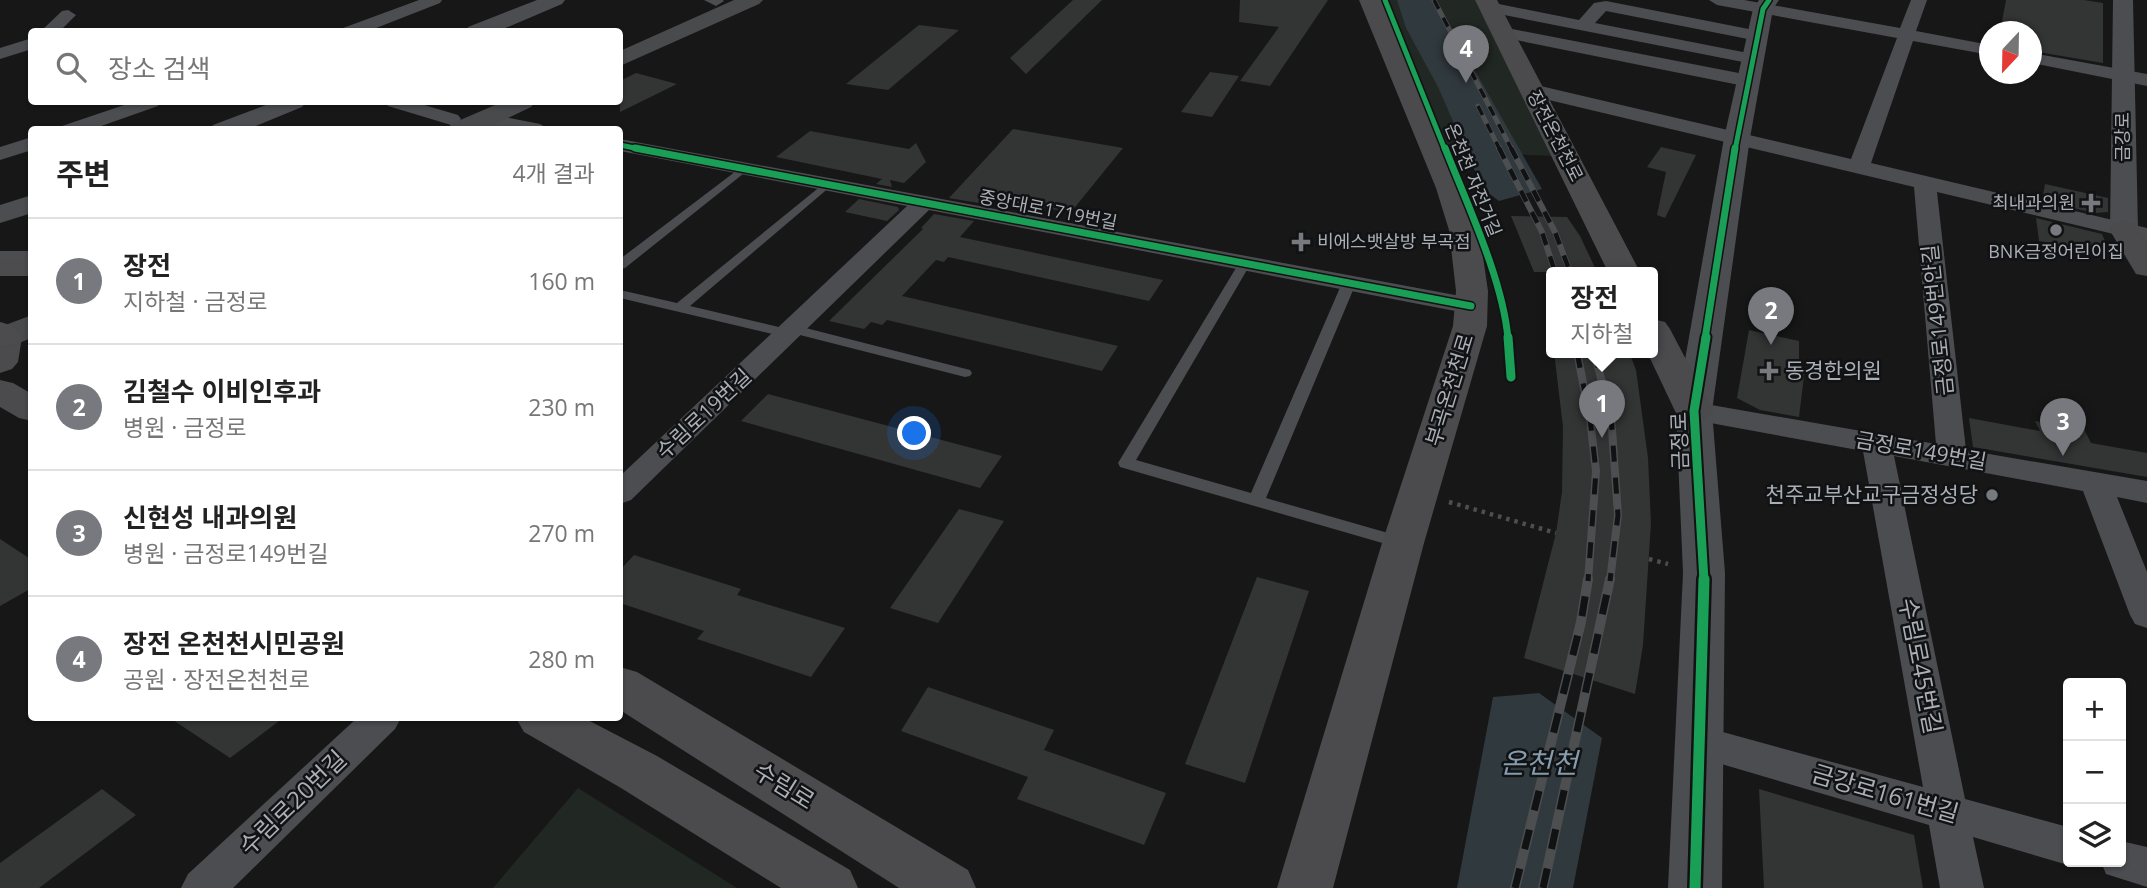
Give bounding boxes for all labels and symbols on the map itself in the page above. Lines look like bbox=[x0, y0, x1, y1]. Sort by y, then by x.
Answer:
north arrow bbox=[1979, 21, 2042, 84]
pin: 4 bbox=[1443, 25, 1489, 83]
street label: 장전온천천로 bbox=[1523, 86, 1589, 185]
street label: 금강로 bbox=[2110, 112, 2134, 162]
street label: 온천천 자전거길 bbox=[1440, 119, 1508, 240]
street label: 중앙대로1719번길 bbox=[977, 184, 1119, 234]
place label: 최내과의원 bbox=[1992, 190, 2075, 214]
marker: 최내과의원 bbox=[2081, 193, 2101, 213]
marker: BNK금정어린이집 bbox=[2048, 222, 2064, 238]
place label: 비에스뱃살방 부곡점 bbox=[1317, 229, 1471, 253]
marker: 비에스뱃살방 부곡점 bbox=[1291, 232, 1311, 252]
place label: BNK금정어린이집 bbox=[1988, 239, 2124, 263]
street label: 금정로149번안길 bbox=[1915, 243, 1959, 397]
pin: 2 bbox=[1748, 287, 1794, 345]
street label: 부곡온천천로 bbox=[1419, 330, 1479, 449]
place label: 동경한의원 bbox=[1785, 356, 1882, 384]
marker: 동경한의원 bbox=[1759, 361, 1779, 381]
street label: 수림로19번길 bbox=[650, 362, 757, 465]
pin: 1 bbox=[1579, 380, 1625, 438]
pin: 3 bbox=[2040, 398, 2086, 456]
street label: 금정로 bbox=[1664, 412, 1694, 470]
your location bbox=[897, 416, 931, 450]
street label: 금정로149번길 bbox=[1853, 425, 1989, 475]
place label: 천주교부산교구금정성당 bbox=[1765, 480, 1978, 508]
marker: 천주교부산교구금정성당 bbox=[1984, 487, 2000, 503]
street label: 수림로45번길 bbox=[1892, 595, 1951, 737]
street label: 수림로20번길 bbox=[231, 742, 353, 862]
water label: 온천천 bbox=[1500, 743, 1581, 781]
street label: 수림로 bbox=[748, 753, 822, 816]
street label: 금강로161번길 bbox=[1808, 756, 1963, 829]

